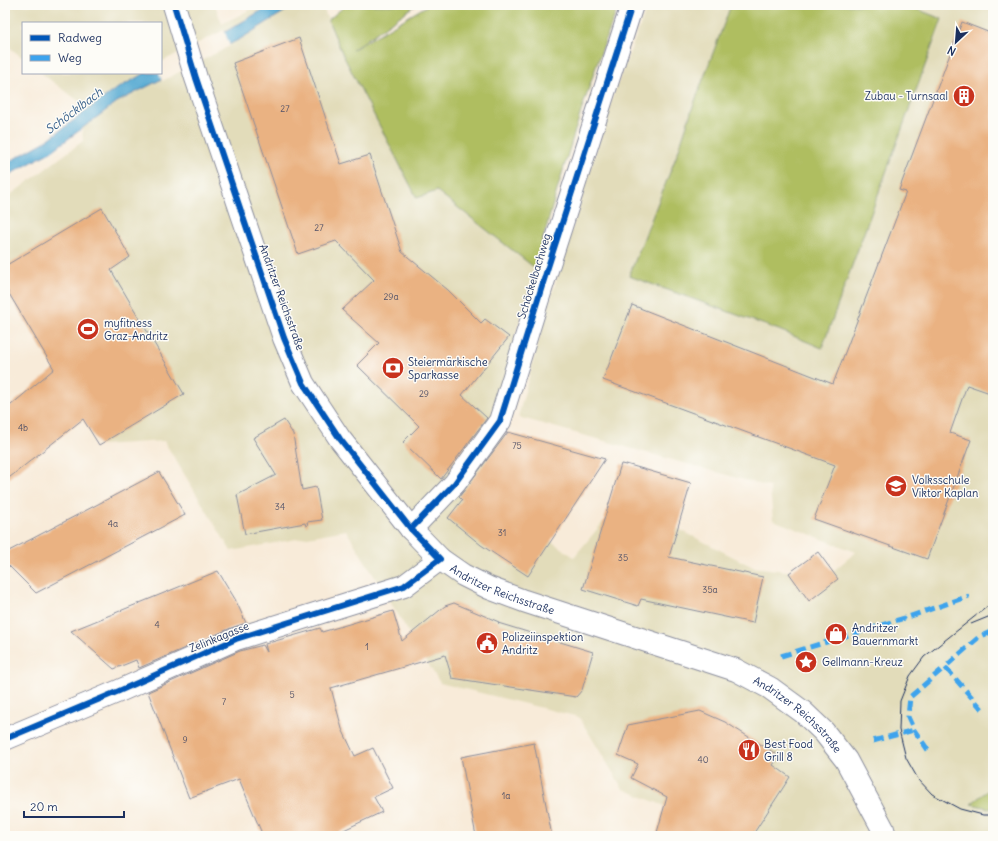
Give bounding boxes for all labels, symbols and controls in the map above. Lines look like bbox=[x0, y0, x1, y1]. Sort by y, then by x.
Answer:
legend bbox=[22, 22, 162, 74]
north arrow bbox=[936, 22, 976, 62]
text: Radweg bbox=[58, 30, 102, 45]
text: N bbox=[945, 43, 958, 59]
text: Weg bbox=[58, 50, 82, 65]
building icon: Zubau - Turnsaal bbox=[951, 83, 977, 109]
water label: Schöcklbach bbox=[42, 84, 106, 137]
place label: Zubau - Turnsaal bbox=[865, 89, 948, 103]
house number: 27 bbox=[280, 103, 290, 114]
house number: 27 bbox=[314, 222, 324, 233]
street label: Schöckelbachweg bbox=[514, 232, 554, 320]
street label: Andritzer Reichsstraße bbox=[256, 242, 308, 352]
house number: 29a bbox=[383, 291, 399, 302]
sports icon: myfitness Graz-Andritz bbox=[75, 316, 101, 342]
place label: myfitness Graz-Andritz bbox=[104, 316, 168, 343]
bank icon: Steiermärkische Sparkasse bbox=[380, 355, 406, 381]
place label: Steiermärkische Sparkasse bbox=[408, 355, 488, 382]
house number: 29 bbox=[419, 388, 429, 399]
house number: 4b bbox=[18, 422, 28, 433]
house number: 75 bbox=[512, 440, 522, 451]
school or university icon: Volksschule Viktor Kaplan bbox=[883, 473, 909, 499]
place label: Volksschule Viktor Kaplan bbox=[912, 473, 978, 500]
house number: 34 bbox=[275, 501, 285, 512]
house number: 4a bbox=[108, 518, 118, 529]
house number: 31 bbox=[498, 527, 506, 538]
house number: 35 bbox=[618, 552, 628, 563]
street label: Andritzer Reichsstraße bbox=[447, 561, 556, 617]
house number: 35a bbox=[702, 584, 718, 595]
house number: 4 bbox=[154, 619, 160, 630]
street label: Zelinkagasse bbox=[187, 619, 251, 655]
shop icon: Andritzer Bauernmarkt bbox=[823, 621, 849, 647]
place label: Andritzer Bauernmarkt bbox=[852, 621, 919, 648]
public building icon: Polizeiinspektion Andritz bbox=[474, 630, 500, 656]
place label: Polizeiinspektion Andritz bbox=[502, 630, 583, 657]
house number: 1 bbox=[365, 641, 369, 652]
place icon: Gellmann-Kreuz bbox=[793, 649, 819, 675]
place label: Gellmann-Kreuz bbox=[822, 655, 903, 669]
street label: Andritzer Reichsstraße bbox=[751, 673, 845, 756]
house number: 5 bbox=[289, 689, 295, 700]
house number: 7 bbox=[222, 696, 227, 707]
house number: 9 bbox=[182, 734, 188, 745]
restaurant icon: Best Food Grill 8 bbox=[736, 737, 762, 763]
place label: Best Food Grill 8 bbox=[764, 737, 814, 764]
house number: 40 bbox=[697, 754, 709, 765]
house number: 1a bbox=[502, 790, 510, 801]
scale bar bbox=[24, 793, 124, 819]
text: 20 m bbox=[30, 799, 58, 814]

